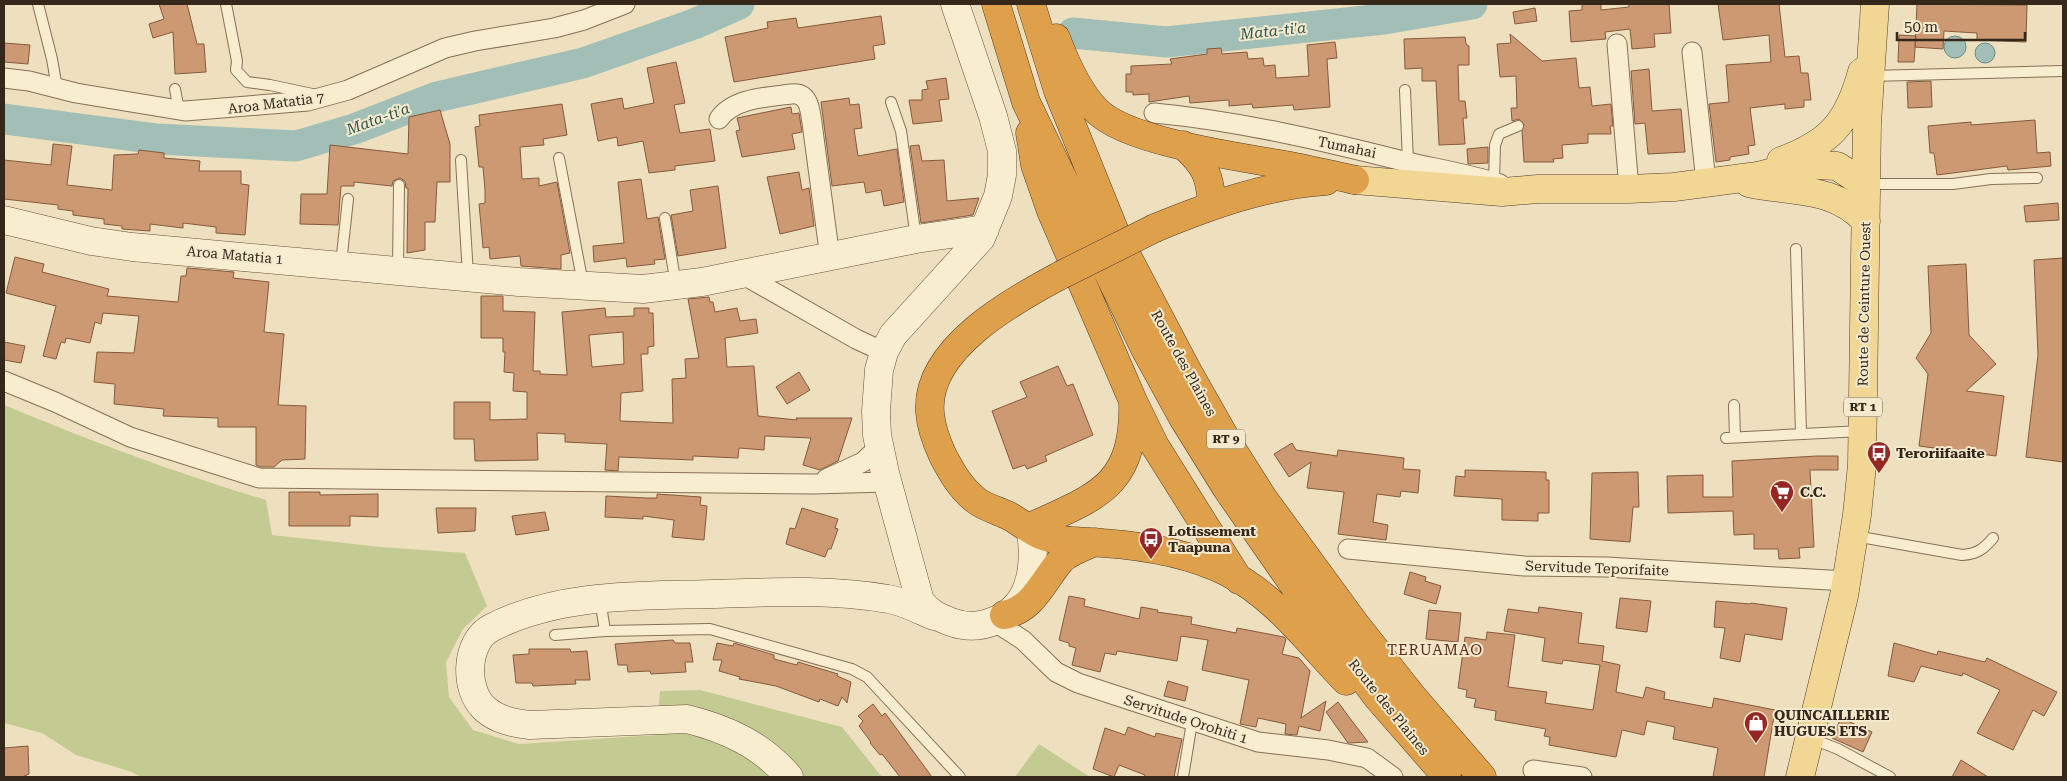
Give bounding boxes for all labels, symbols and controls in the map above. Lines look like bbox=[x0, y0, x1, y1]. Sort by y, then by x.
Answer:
scale bar bbox=[1897, 10, 2024, 42]
text: 50 m bbox=[1904, 18, 1939, 36]
water label: Mata-ti'a bbox=[1238, 19, 1307, 44]
street label: Aroa Matatia 7 bbox=[227, 89, 325, 117]
water label: Mata-ti'a bbox=[343, 99, 412, 139]
street label: Tumahai bbox=[1316, 133, 1378, 161]
street label: Route de Ceinture Ouest bbox=[1855, 221, 1873, 387]
street label: Aroa Matatia 1 bbox=[186, 243, 284, 267]
street label: Route des Plaines bbox=[1148, 307, 1220, 419]
road number: RT 1 bbox=[1844, 398, 1882, 417]
road number: RT 9 bbox=[1207, 429, 1245, 448]
bus stop icon: Teroriifaaite bbox=[1866, 440, 1892, 474]
place label: Teroriifaaite bbox=[1896, 445, 1985, 461]
supermarket icon: C.C. bbox=[1769, 479, 1795, 513]
place label: C.C. bbox=[1800, 484, 1826, 500]
place label: Lotissement Taapuna bbox=[1168, 523, 1256, 555]
bus stop icon: Lotissement Taapuna bbox=[1138, 526, 1164, 560]
street label: Servitude Teporifaite bbox=[1525, 557, 1669, 579]
district label: TERUAMAO bbox=[1387, 641, 1483, 659]
street label: Route des Plaines bbox=[1345, 656, 1433, 758]
street label: Servitude Orohiti 1 bbox=[1122, 691, 1250, 747]
place label: QUINCAILLERIE HUGUES ETS bbox=[1774, 707, 1890, 739]
shop icon: QUINCAILLERIE HUGUES ETS bbox=[1743, 710, 1769, 744]

